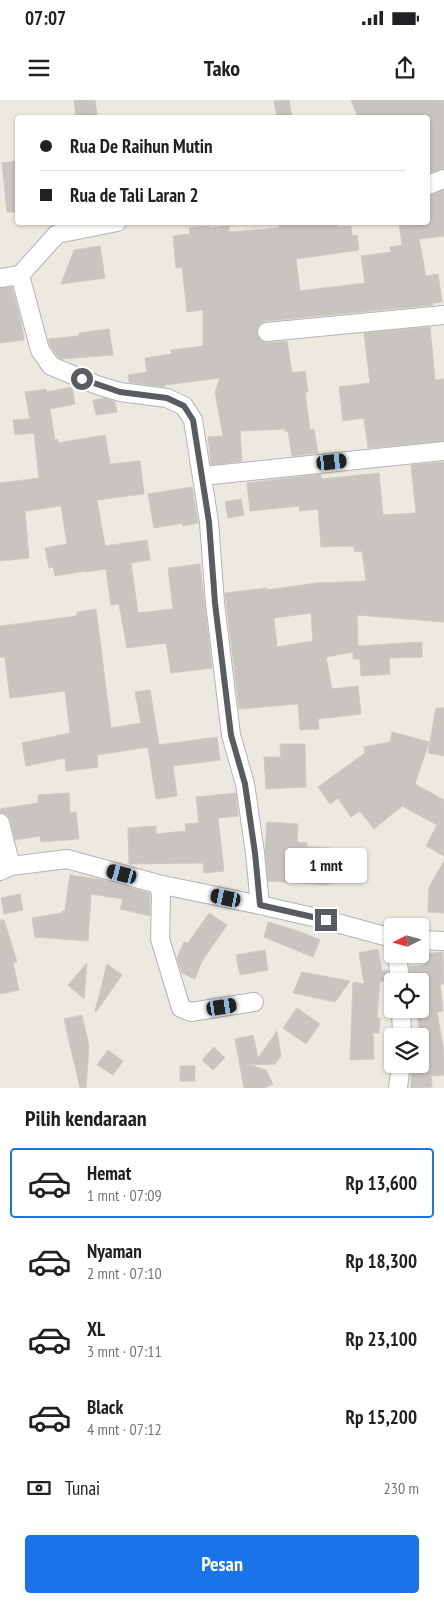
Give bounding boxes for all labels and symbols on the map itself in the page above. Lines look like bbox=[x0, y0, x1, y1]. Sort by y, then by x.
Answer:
route start bbox=[71, 368, 93, 390]
car bbox=[316, 453, 347, 471]
callout: 1 mnt bbox=[285, 848, 367, 882]
car bbox=[105, 863, 138, 885]
car bbox=[209, 888, 242, 908]
route end bbox=[315, 909, 337, 931]
north arrow bbox=[384, 918, 429, 962]
car bbox=[206, 997, 237, 1017]

